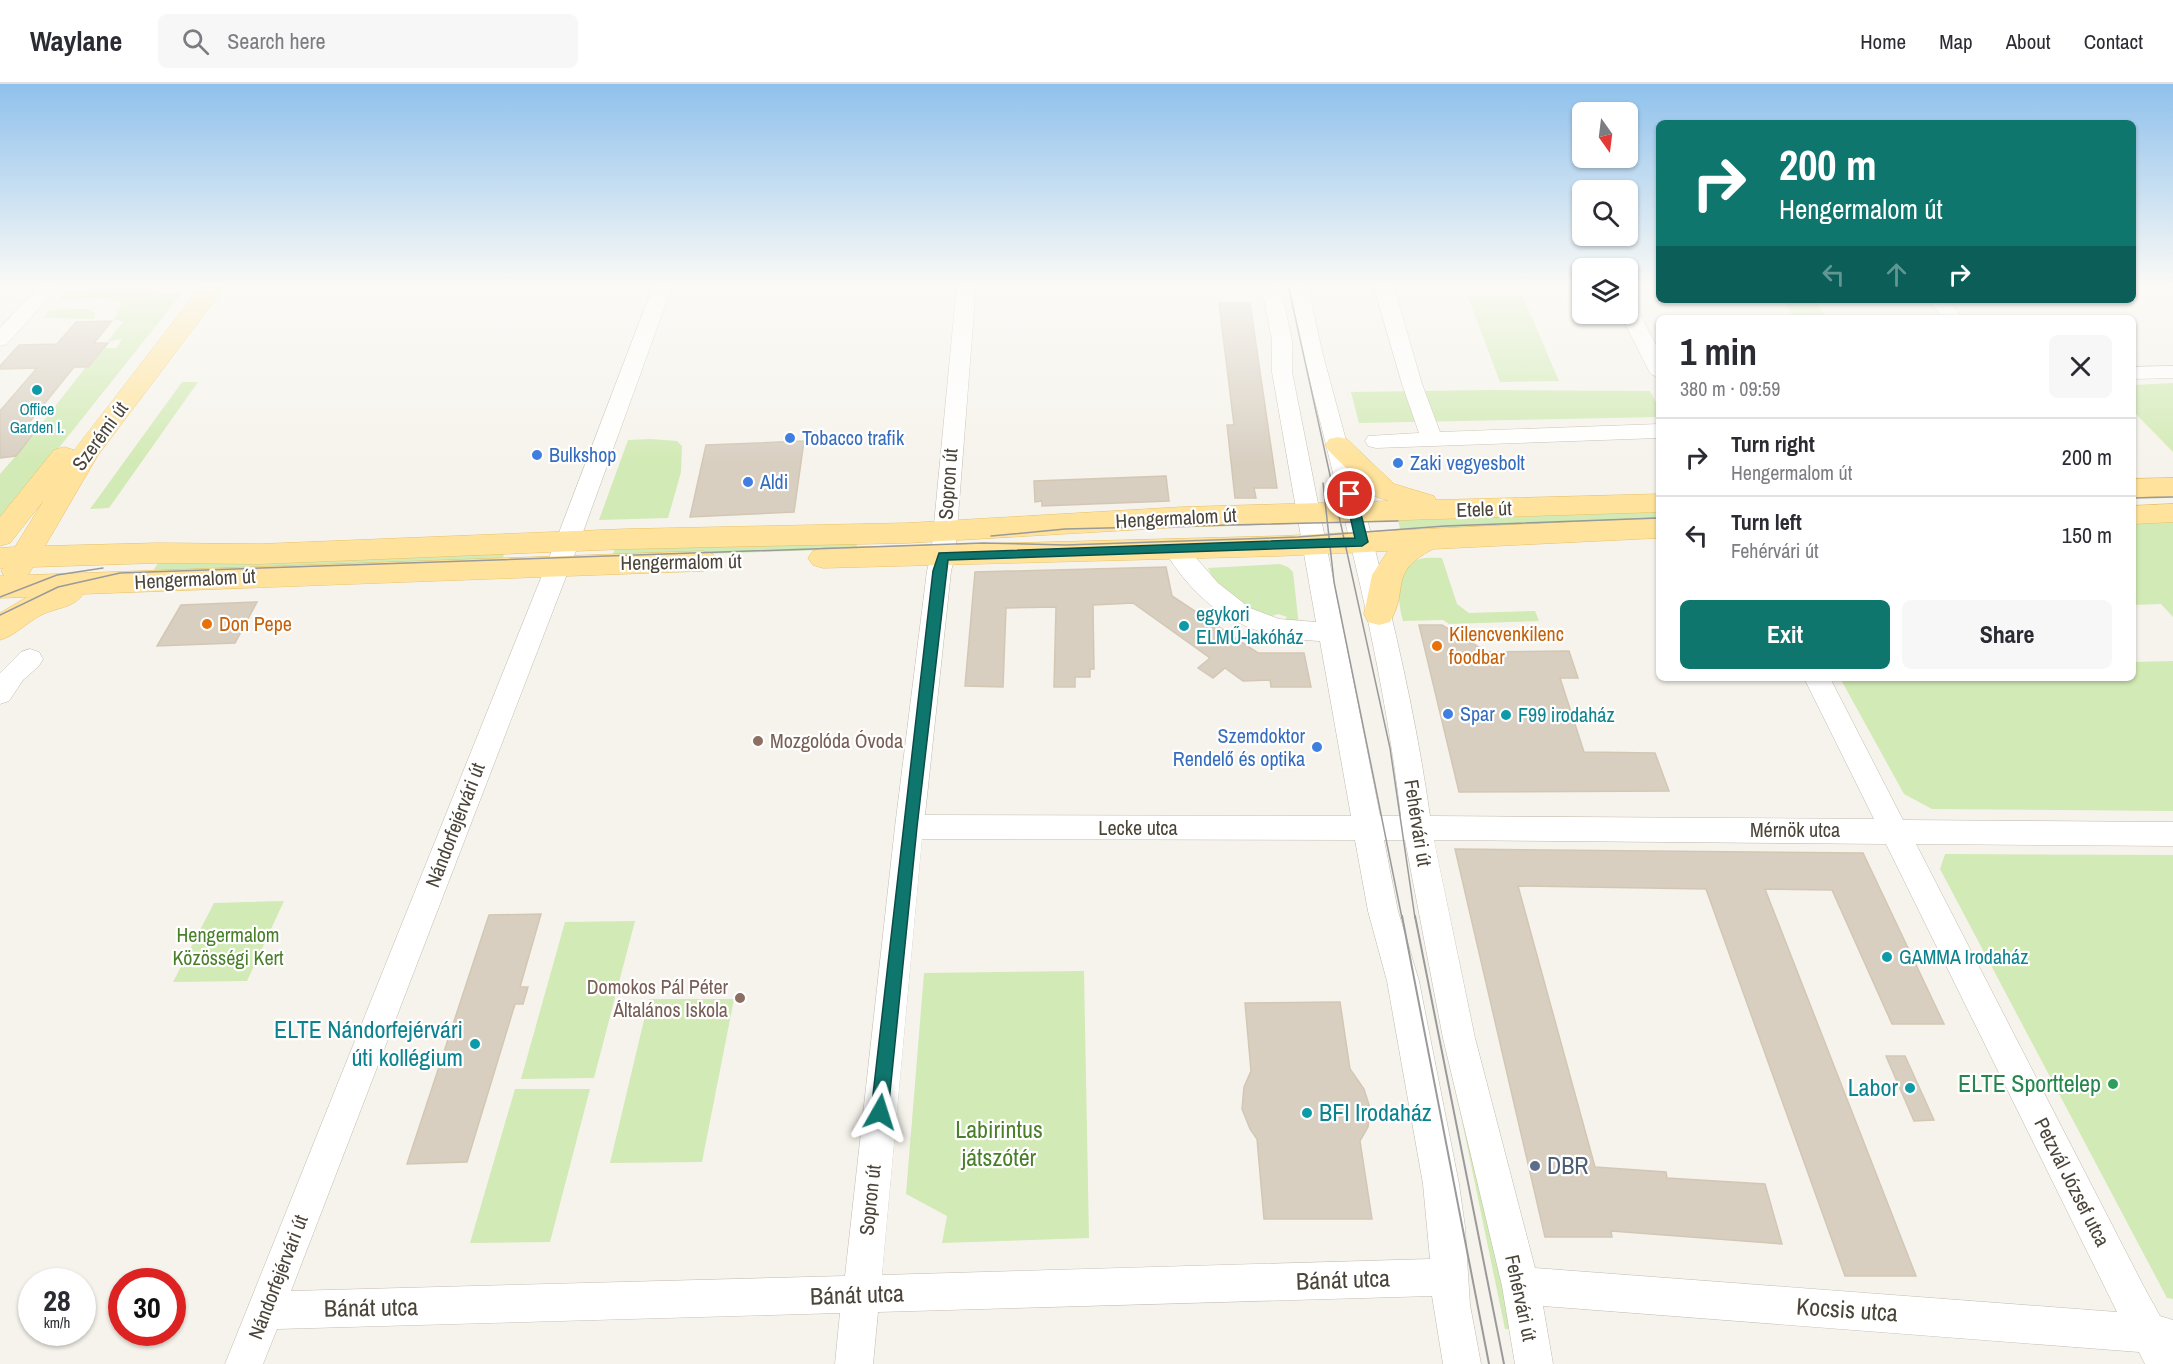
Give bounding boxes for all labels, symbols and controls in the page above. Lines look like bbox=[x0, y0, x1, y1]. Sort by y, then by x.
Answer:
search box bbox=[158, 14, 578, 68]
text: Waylane bbox=[30, 22, 122, 60]
icon: search bbox=[179, 25, 212, 58]
text: Search here bbox=[227, 26, 326, 56]
text: Home bbox=[1860, 27, 1906, 56]
text: Map bbox=[1939, 27, 1973, 56]
text: About bbox=[2006, 27, 2051, 56]
text: Contact bbox=[2084, 27, 2143, 56]
north arrow bbox=[1572, 102, 1638, 168]
map controls bbox=[1572, 102, 1638, 324]
text: 200 m bbox=[1779, 137, 1877, 193]
icon: right bbox=[1680, 144, 1758, 222]
button: search bbox=[1572, 180, 1638, 246]
text: Hengermalom út bbox=[1779, 191, 1943, 227]
button: layers bbox=[1572, 258, 1638, 324]
icon: left bbox=[1817, 258, 1850, 291]
icon: ahead bbox=[1880, 258, 1913, 291]
icon: right bbox=[1943, 258, 1976, 291]
text: 1 min bbox=[1680, 328, 1757, 376]
button: close bbox=[2049, 335, 2112, 398]
text: 380 m · 09:59 bbox=[1680, 375, 1780, 402]
marker: Office Garden I. bbox=[30, 383, 44, 397]
street label: Szerémi út bbox=[65, 395, 134, 476]
place label: Office Garden I. bbox=[10, 398, 64, 438]
place label: Tobacco trafik bbox=[802, 424, 905, 451]
text: Turn right bbox=[1731, 429, 1815, 459]
marker: Tobacco trafik bbox=[783, 431, 797, 445]
place label: Bulkshop bbox=[549, 441, 616, 468]
icon: right bbox=[1680, 441, 1713, 474]
text: 200 m bbox=[2062, 442, 2112, 472]
street label: Sopron út bbox=[932, 447, 963, 520]
marker: Bulkshop bbox=[530, 448, 544, 462]
place label: Zaki vegyesbolt bbox=[1410, 449, 1525, 476]
marker: Zaki vegyesbolt bbox=[1391, 456, 1405, 470]
text: Hengermalom út bbox=[1731, 459, 1852, 486]
place label: Aldi bbox=[759, 468, 788, 495]
pin bbox=[1324, 468, 1375, 519]
marker: Aldi bbox=[741, 475, 755, 489]
icon: arrive bbox=[1333, 477, 1366, 510]
street label: Etele út bbox=[1456, 494, 1513, 523]
street label: Hengermalom út bbox=[1115, 501, 1238, 534]
text: Turn left bbox=[1731, 507, 1802, 537]
icon: left bbox=[1680, 519, 1713, 552]
text: 150 m bbox=[2062, 520, 2112, 550]
text: Fehérvári út bbox=[1731, 537, 1819, 564]
street label: Hengermalom út bbox=[620, 547, 742, 576]
street label: Hengermalom út bbox=[134, 562, 257, 595]
place label: egykori ELMŰ-lakóház bbox=[1196, 600, 1304, 650]
button: Exit bbox=[1680, 600, 1890, 669]
button: Share bbox=[1902, 600, 2112, 669]
place label: Don Pepe bbox=[219, 610, 292, 637]
marker: Don Pepe bbox=[200, 617, 214, 631]
marker: egykori ELMŰ-lakóház bbox=[1177, 619, 1191, 633]
place label: Kilencvenkilenc foodbar bbox=[1449, 620, 1564, 670]
marker: Kilencvenkilenc foodbar bbox=[1430, 639, 1444, 653]
place label: Spar bbox=[1460, 700, 1495, 727]
place label: F99 irodaház bbox=[1518, 701, 1615, 728]
marker: Spar bbox=[1441, 707, 1455, 721]
marker: F99 irodaház bbox=[1499, 708, 1513, 722]
place label: Szemdoktor Rendelő és optika bbox=[1173, 722, 1306, 772]
place label: Mozgolóda Óvoda bbox=[770, 727, 903, 754]
marker: Mozgolóda Óvoda bbox=[751, 734, 765, 748]
marker: Szemdoktor Rendelő és optika bbox=[1310, 740, 1324, 754]
street label: Nándorfejérvári út bbox=[418, 758, 491, 891]
street label: Fehérvári út bbox=[1398, 778, 1439, 869]
street label: Lecke utca bbox=[1098, 814, 1178, 841]
street label: Mérnök utca bbox=[1750, 816, 1840, 843]
park label: Hengermalom Közösségi Kert bbox=[172, 921, 284, 971]
place label: GAMMA Irodaház bbox=[1899, 943, 2028, 970]
marker: GAMMA Irodaház bbox=[1880, 950, 1894, 964]
place label: Domokos Pál Péter Általános Iskola bbox=[587, 973, 729, 1023]
marker: Domokos Pál Péter Általános Iskola bbox=[733, 991, 747, 1005]
place label: ELTE Nándorfejérvári úti kollégium bbox=[274, 1013, 463, 1073]
marker: ELTE Nándorfejérvári úti kollégium bbox=[468, 1037, 482, 1051]
place label: ELTE Sporttelep bbox=[1958, 1067, 2101, 1099]
place label: Labor bbox=[1848, 1071, 1898, 1103]
marker: ELTE Sporttelep bbox=[2106, 1077, 2120, 1091]
position arrow bbox=[848, 1080, 912, 1144]
marker: Labor bbox=[1903, 1081, 1917, 1095]
place label: BFI Irodaház bbox=[1319, 1096, 1432, 1128]
marker: BFI Irodaház bbox=[1300, 1106, 1314, 1120]
park label: Labirintus játszótér bbox=[955, 1113, 1043, 1173]
street label: Petzvál József utca bbox=[2028, 1113, 2117, 1251]
place label: DBR bbox=[1547, 1149, 1589, 1181]
marker: DBR bbox=[1528, 1159, 1542, 1173]
street label: Sopron út bbox=[852, 1163, 887, 1237]
street label: Nándorfejérvári út bbox=[241, 1210, 314, 1343]
street label: Fehérvári út bbox=[1499, 1252, 1544, 1344]
street label: Bánát utca bbox=[1295, 1261, 1391, 1297]
speed limit sign: 30 bbox=[108, 1268, 186, 1346]
street label: Bánát utca bbox=[809, 1276, 905, 1312]
text: 28 bbox=[43, 1280, 71, 1320]
street label: Kocsis utca bbox=[1795, 1289, 1899, 1329]
street label: Bánát utca bbox=[324, 1290, 418, 1324]
text: km/h bbox=[44, 1312, 70, 1333]

